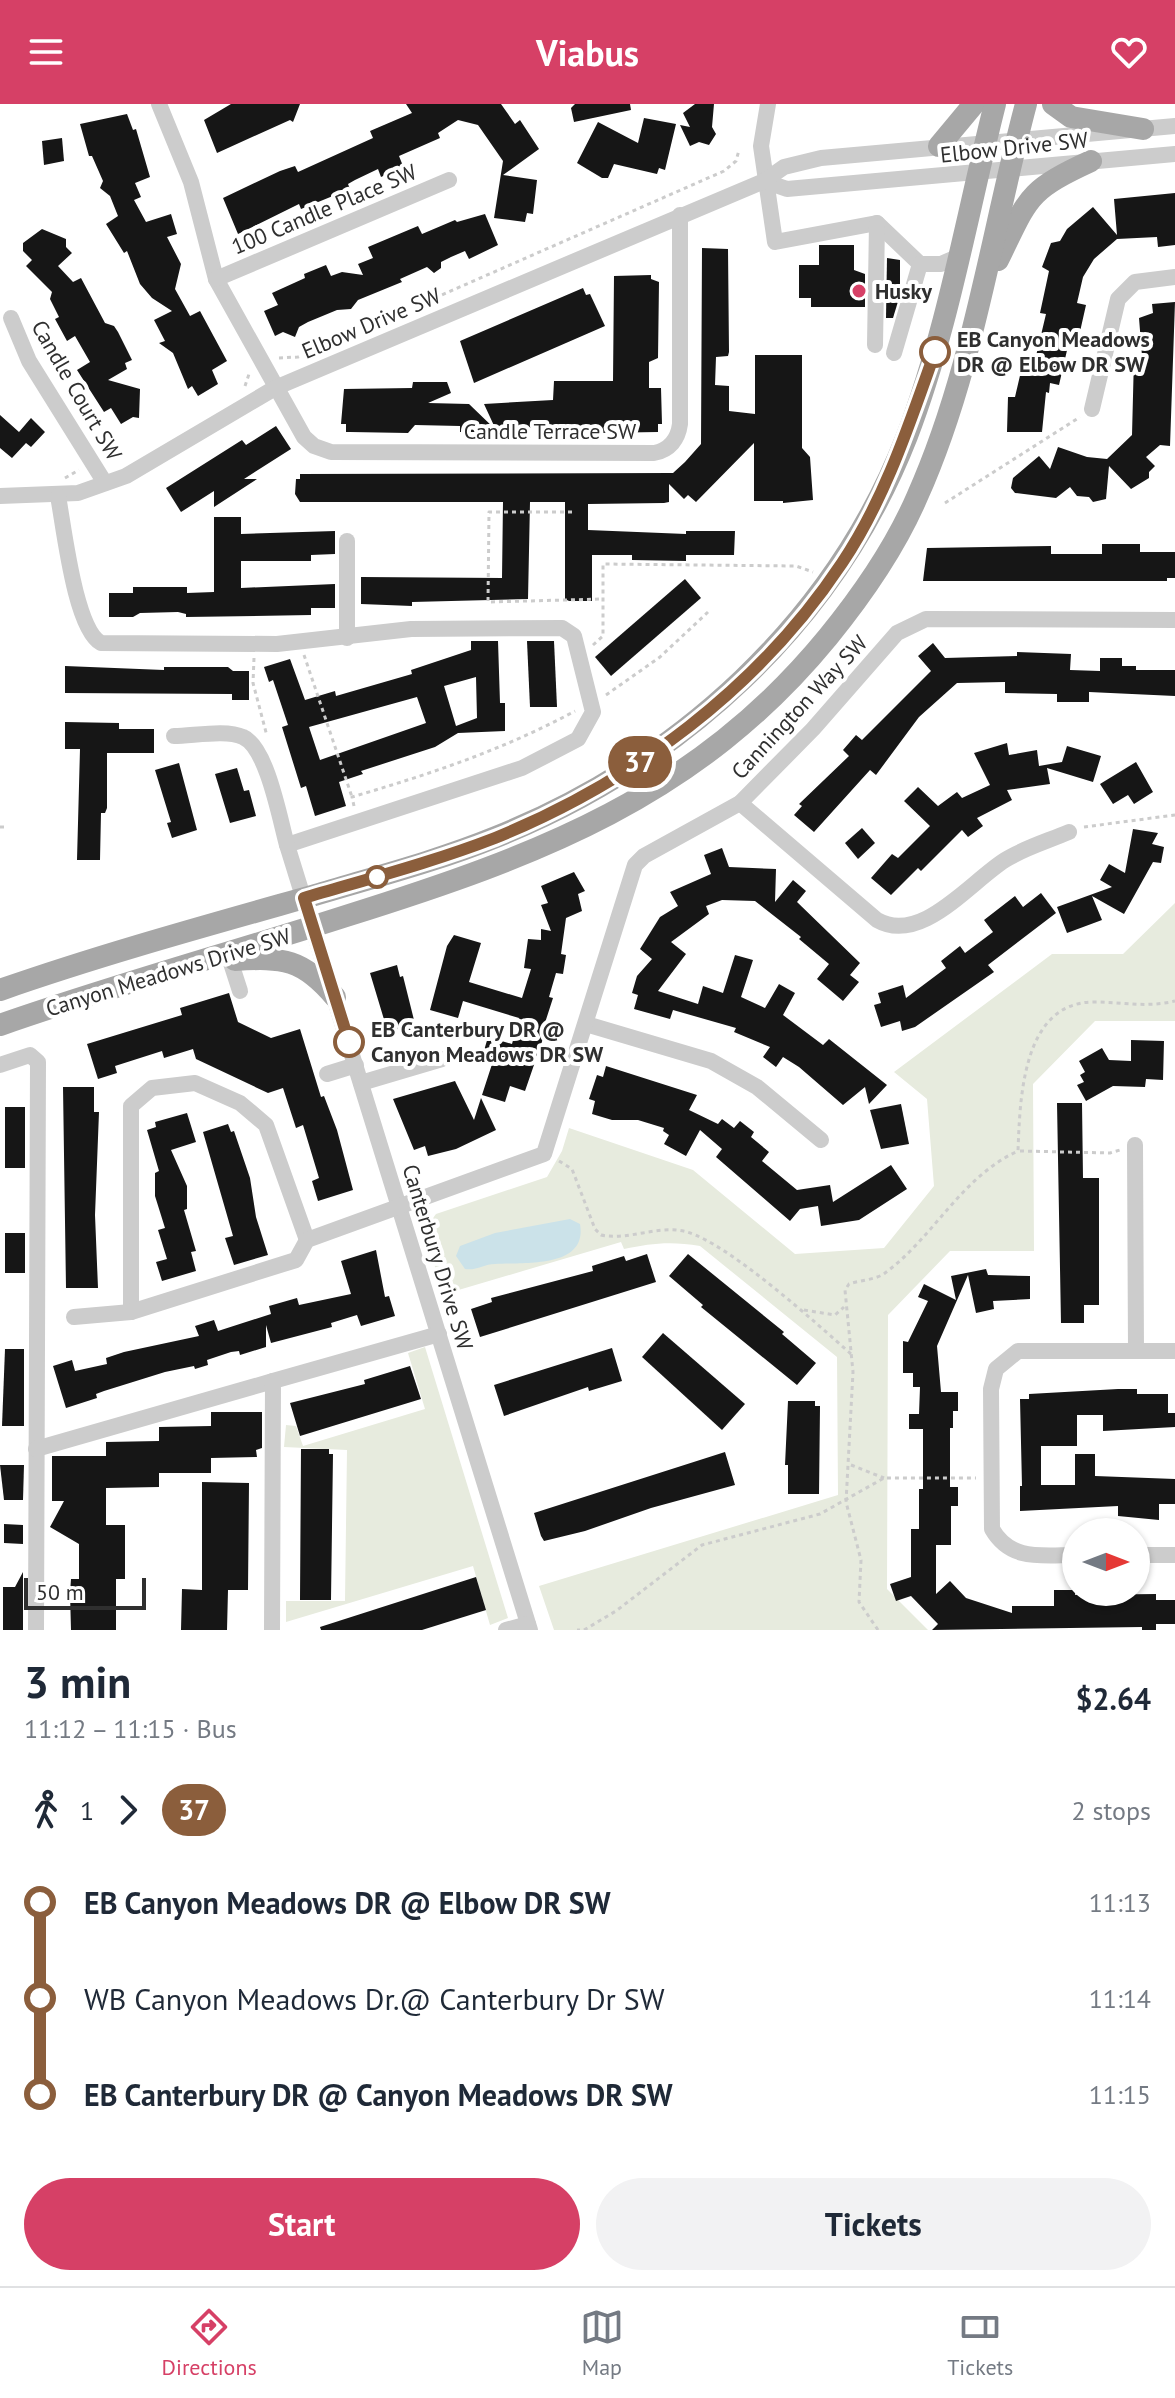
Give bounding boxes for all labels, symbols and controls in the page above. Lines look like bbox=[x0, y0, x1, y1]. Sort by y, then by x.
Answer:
text: Viabus bbox=[536, 29, 639, 76]
icon: menu bbox=[24, 30, 68, 74]
icon: heart bbox=[1107, 30, 1151, 74]
street label: Elbow Drive SW bbox=[939, 125, 1090, 169]
street label: 100 Candle Place SW bbox=[227, 157, 421, 261]
place label: Husky bbox=[875, 277, 933, 305]
street label: Elbow Drive SW bbox=[297, 281, 445, 365]
marker: Husky bbox=[850, 282, 868, 300]
street label: Candle Court SW bbox=[26, 315, 129, 466]
place label: EB Canyon Meadows DR @ Elbow DR SW bbox=[957, 325, 1150, 378]
marker: EB Canyon Meadows DR @ Elbow DR SW bbox=[920, 337, 950, 367]
street label: Candle Terrace SW bbox=[464, 417, 637, 445]
street label: Cannington Way SW bbox=[725, 629, 873, 785]
line badge: 37 bbox=[604, 736, 676, 788]
text: 37 bbox=[624, 743, 656, 780]
unlabelled marker bbox=[366, 866, 388, 888]
street label: Canyon Meadows Drive SW bbox=[42, 921, 294, 1023]
place label: EB Canterbury DR @ Canyon Meadows DR SW bbox=[371, 1015, 603, 1068]
marker: EB Canterbury DR @ Canyon Meadows DR SW bbox=[334, 1027, 364, 1057]
street label: Canterbury Drive SW bbox=[396, 1161, 480, 1354]
north arrow bbox=[1062, 1518, 1150, 1606]
map controls bbox=[1062, 1518, 1150, 1606]
scale bar bbox=[24, 1574, 146, 1610]
text: 50 m bbox=[36, 1578, 84, 1606]
text: 3 min bbox=[24, 1653, 131, 1710]
text: $2.64 bbox=[1076, 1679, 1151, 1718]
text: 11:12 – 11:15 · Bus bbox=[24, 1712, 237, 1745]
icon: walk bbox=[24, 1788, 68, 1832]
icon: forward bbox=[106, 1788, 150, 1832]
text: 37 bbox=[178, 1791, 210, 1828]
text: 1 bbox=[80, 1794, 94, 1827]
text: 2 stops bbox=[1071, 1794, 1151, 1827]
text: EB Canyon Meadows DR @ Elbow DR SW bbox=[84, 1883, 611, 1922]
text: 11:13 bbox=[1089, 1886, 1151, 1919]
text: WB Canyon Meadows Dr.@ Canterbury Dr SW bbox=[84, 1979, 665, 2018]
text: 11:14 bbox=[1089, 1982, 1151, 2015]
text: EB Canterbury DR @ Canyon Meadows DR SW bbox=[84, 2075, 673, 2114]
text: 11:15 bbox=[1089, 2078, 1151, 2111]
button: Start bbox=[24, 2178, 580, 2270]
button: Tickets bbox=[596, 2178, 1151, 2270]
tab: Directions bbox=[162, 2305, 257, 2381]
tab: Map bbox=[580, 2305, 624, 2381]
tab: Tickets bbox=[947, 2305, 1013, 2381]

